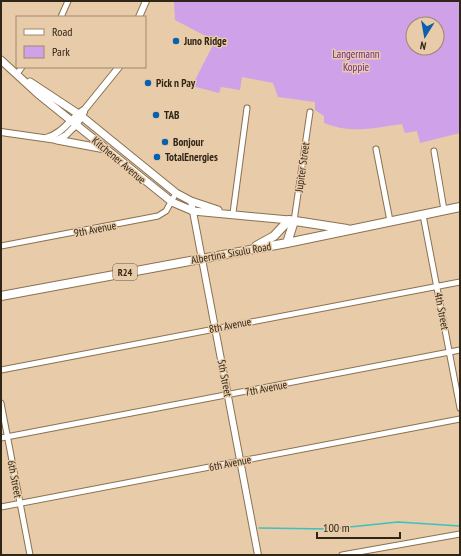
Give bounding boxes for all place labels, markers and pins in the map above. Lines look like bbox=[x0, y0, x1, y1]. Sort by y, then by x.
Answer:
place label: Juno Ridge bbox=[183, 34, 227, 48]
marker: Juno Ridge bbox=[171, 36, 181, 46]
place label: Pick n Pay bbox=[156, 76, 196, 90]
marker: Pick n Pay bbox=[143, 78, 153, 88]
place label: TAB bbox=[164, 108, 180, 122]
marker: TAB bbox=[151, 110, 161, 120]
place label: Bonjour bbox=[173, 135, 204, 149]
marker: Bonjour bbox=[160, 137, 170, 147]
place label: TotalEnergies bbox=[165, 150, 218, 164]
marker: TotalEnergies bbox=[152, 152, 162, 162]

